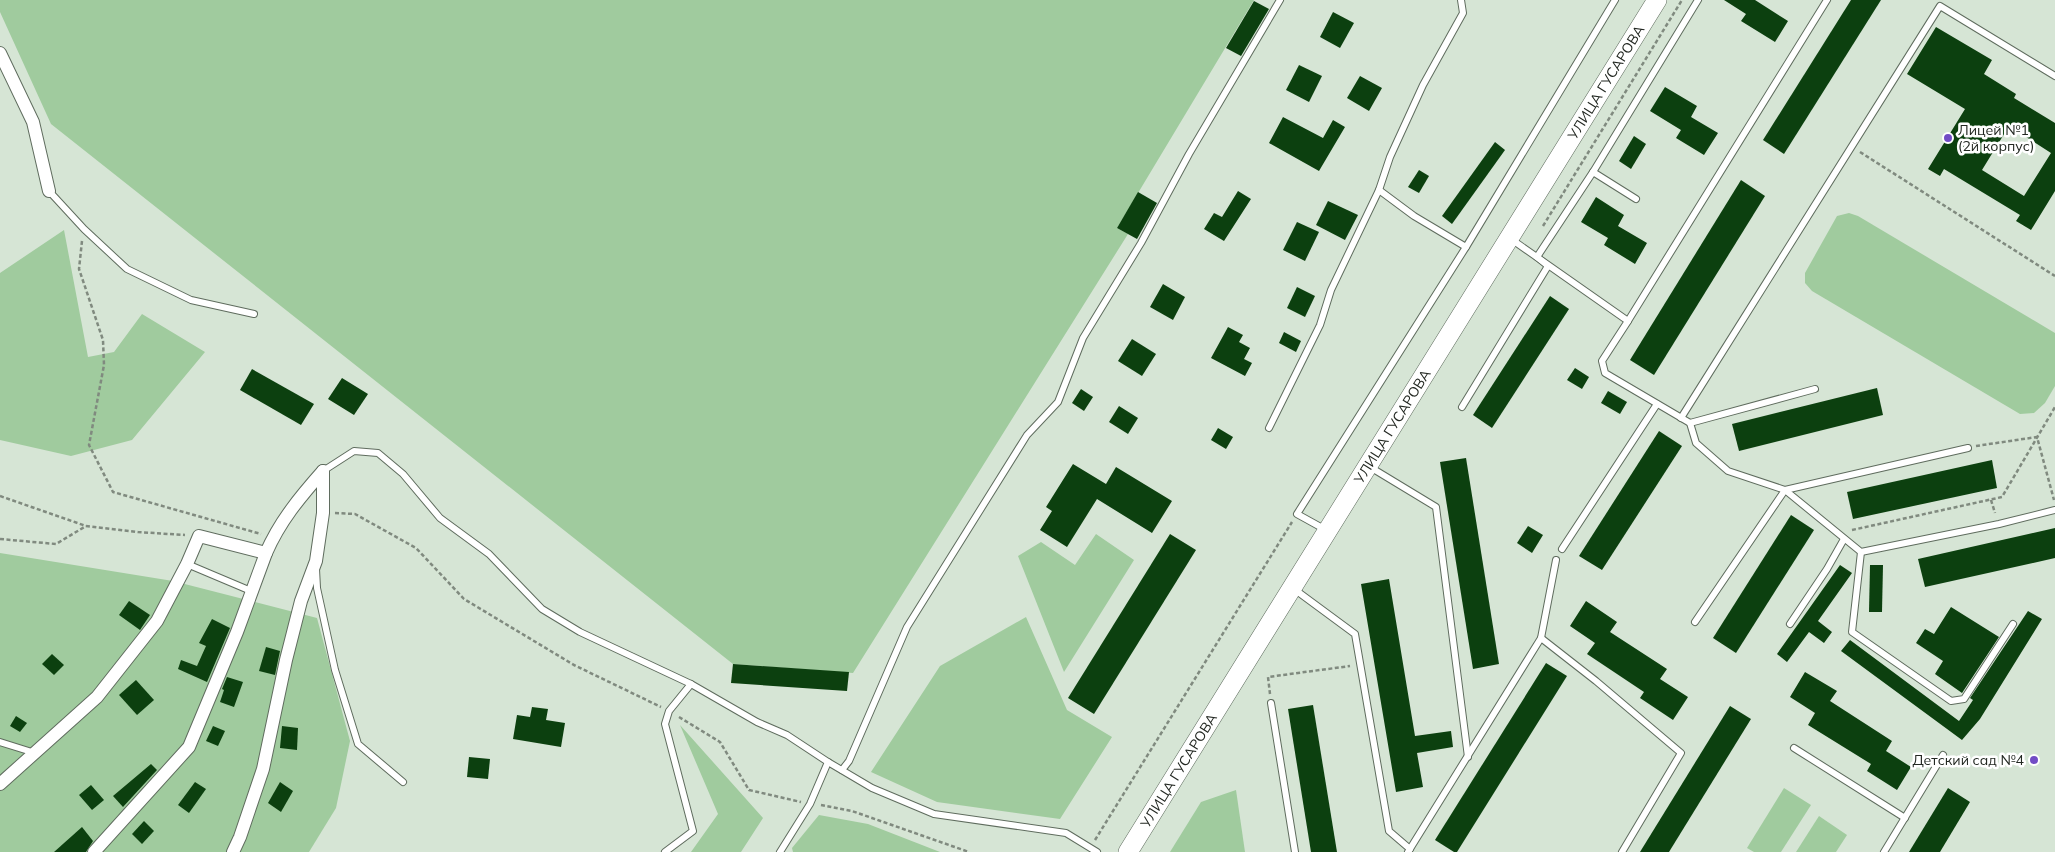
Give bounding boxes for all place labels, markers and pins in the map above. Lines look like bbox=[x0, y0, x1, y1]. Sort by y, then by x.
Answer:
place label: Лицей №1 (2й корпус) bbox=[1958, 121, 2035, 155]
marker: Лицей №1 (2й корпус) bbox=[1942, 132, 1954, 144]
place label: Детский сад №4 bbox=[1912, 751, 2025, 769]
marker: Детский сад №4 bbox=[2028, 754, 2040, 766]

